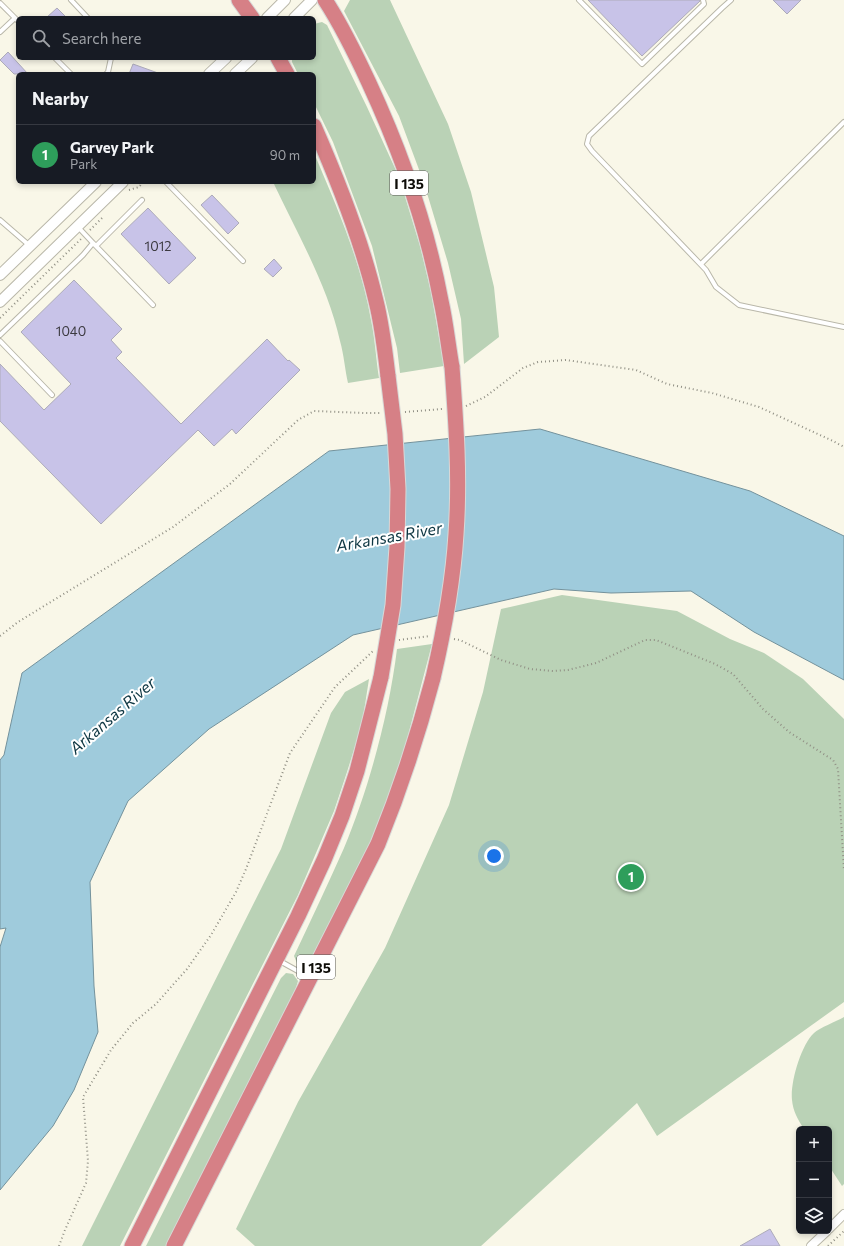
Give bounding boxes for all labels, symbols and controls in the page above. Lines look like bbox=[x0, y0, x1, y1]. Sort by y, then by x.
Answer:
search box bbox=[16, 16, 316, 60]
icon: search bbox=[30, 27, 52, 49]
text: Search here bbox=[62, 29, 141, 47]
text: Nearby bbox=[32, 88, 89, 109]
text: Garvey Park bbox=[70, 138, 154, 156]
text: 1 bbox=[42, 147, 48, 163]
text: 90 m bbox=[270, 147, 300, 163]
text: Park bbox=[70, 156, 97, 172]
road number: I 135 bbox=[390, 171, 428, 195]
house number: 1012 bbox=[145, 238, 171, 254]
house number: 1040 bbox=[56, 323, 86, 339]
water label: Arkansas River bbox=[334, 517, 444, 555]
water label: Arkansas River bbox=[65, 672, 159, 758]
your location bbox=[484, 846, 504, 866]
pin: 1 bbox=[618, 862, 644, 892]
road number: I 135 bbox=[297, 955, 335, 979]
map controls bbox=[796, 1126, 832, 1234]
button: + bbox=[796, 1126, 832, 1162]
button: − bbox=[796, 1162, 832, 1198]
button: layers bbox=[796, 1198, 832, 1234]

